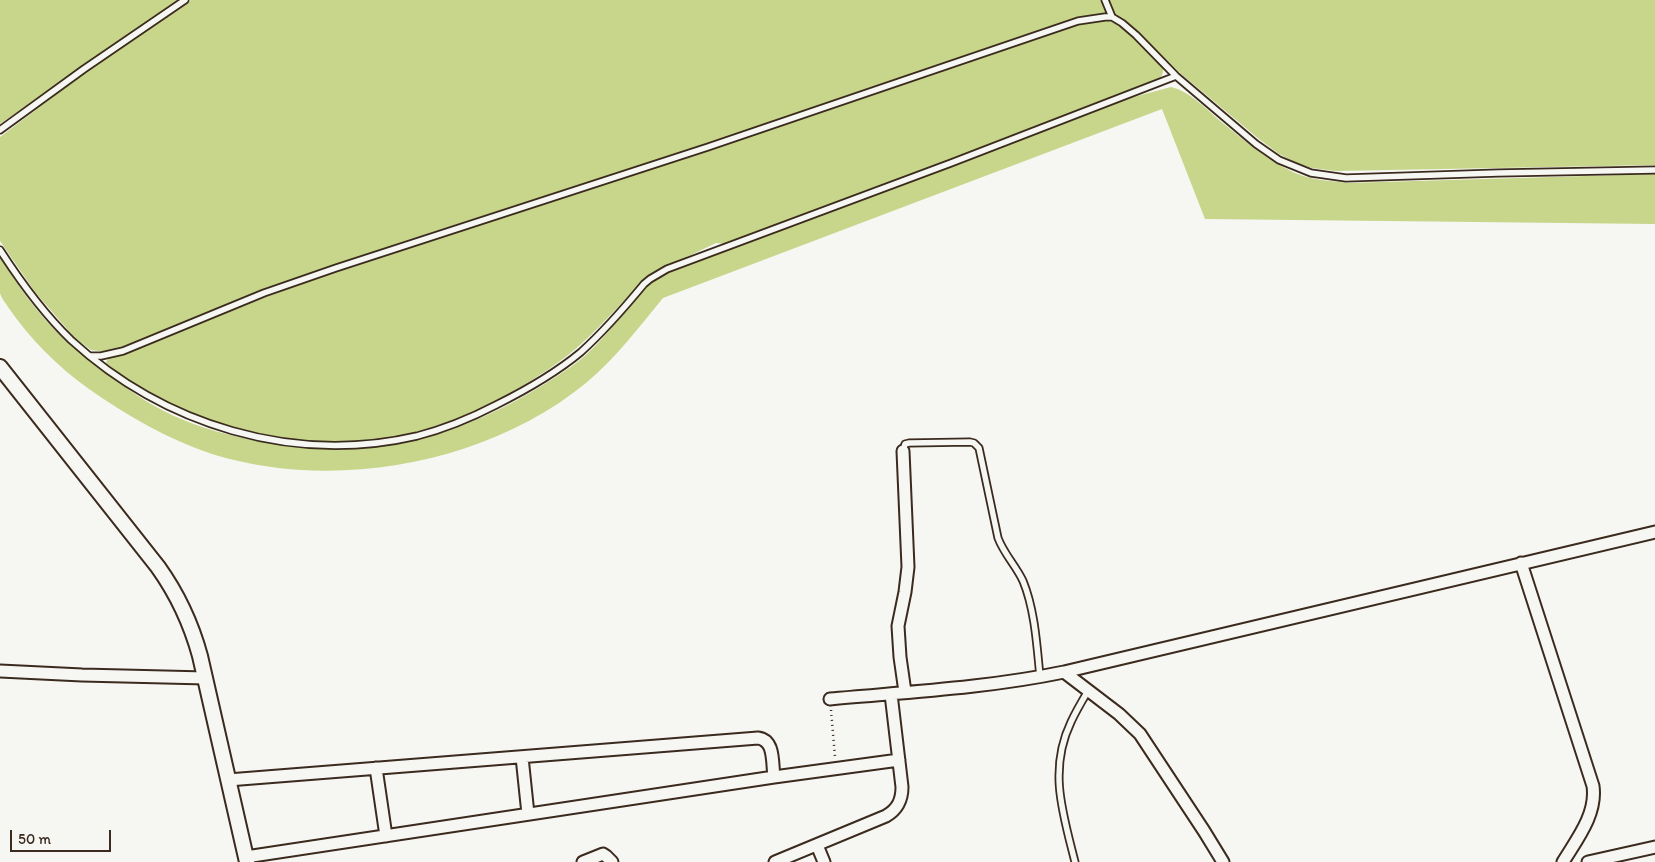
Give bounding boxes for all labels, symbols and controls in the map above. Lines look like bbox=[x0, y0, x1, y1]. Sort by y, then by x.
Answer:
scale bar bbox=[12, 820, 114, 852]
text: 50 m bbox=[18, 830, 51, 848]

